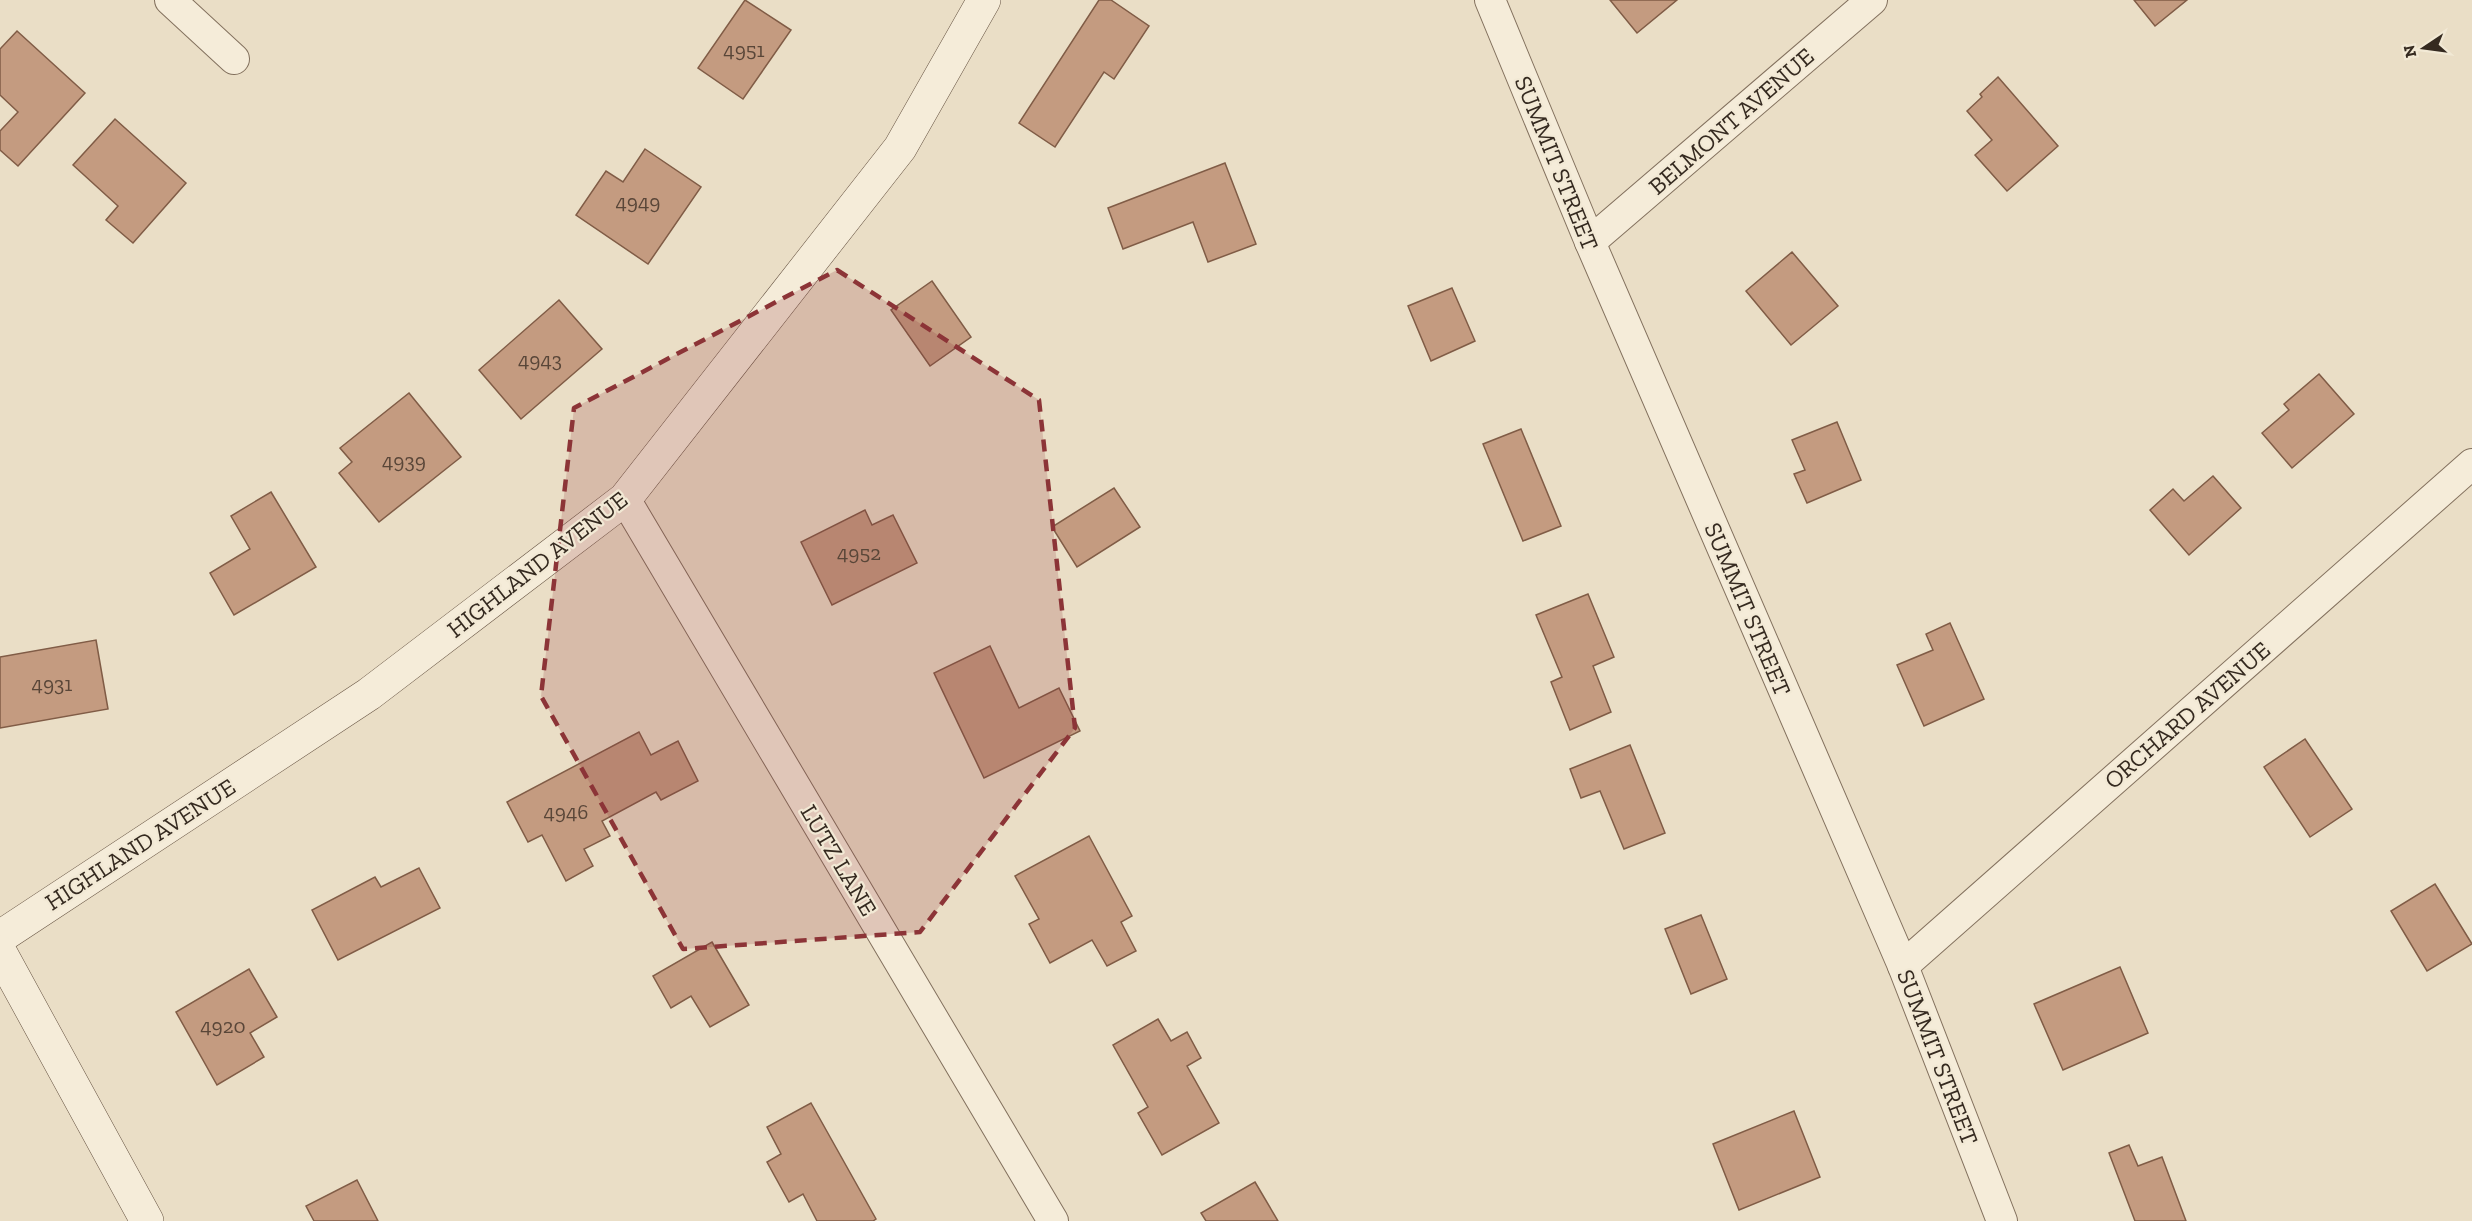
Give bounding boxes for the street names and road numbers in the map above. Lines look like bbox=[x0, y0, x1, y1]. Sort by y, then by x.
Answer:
street label: BELMONT AVENUE bbox=[1643, 41, 1819, 201]
street label: SUMMIT STREET bbox=[1509, 72, 1605, 255]
street label: HIGHLAND AVENUE bbox=[441, 485, 633, 643]
street label: SUMMIT STREET bbox=[1698, 518, 1798, 700]
street label: ORCHARD AVENUE bbox=[2098, 635, 2276, 795]
street label: HIGHLAND AVENUE bbox=[39, 772, 241, 916]
street label: LUTZ LANE bbox=[795, 799, 883, 921]
street label: SUMMIT STREET bbox=[1891, 965, 1985, 1149]

